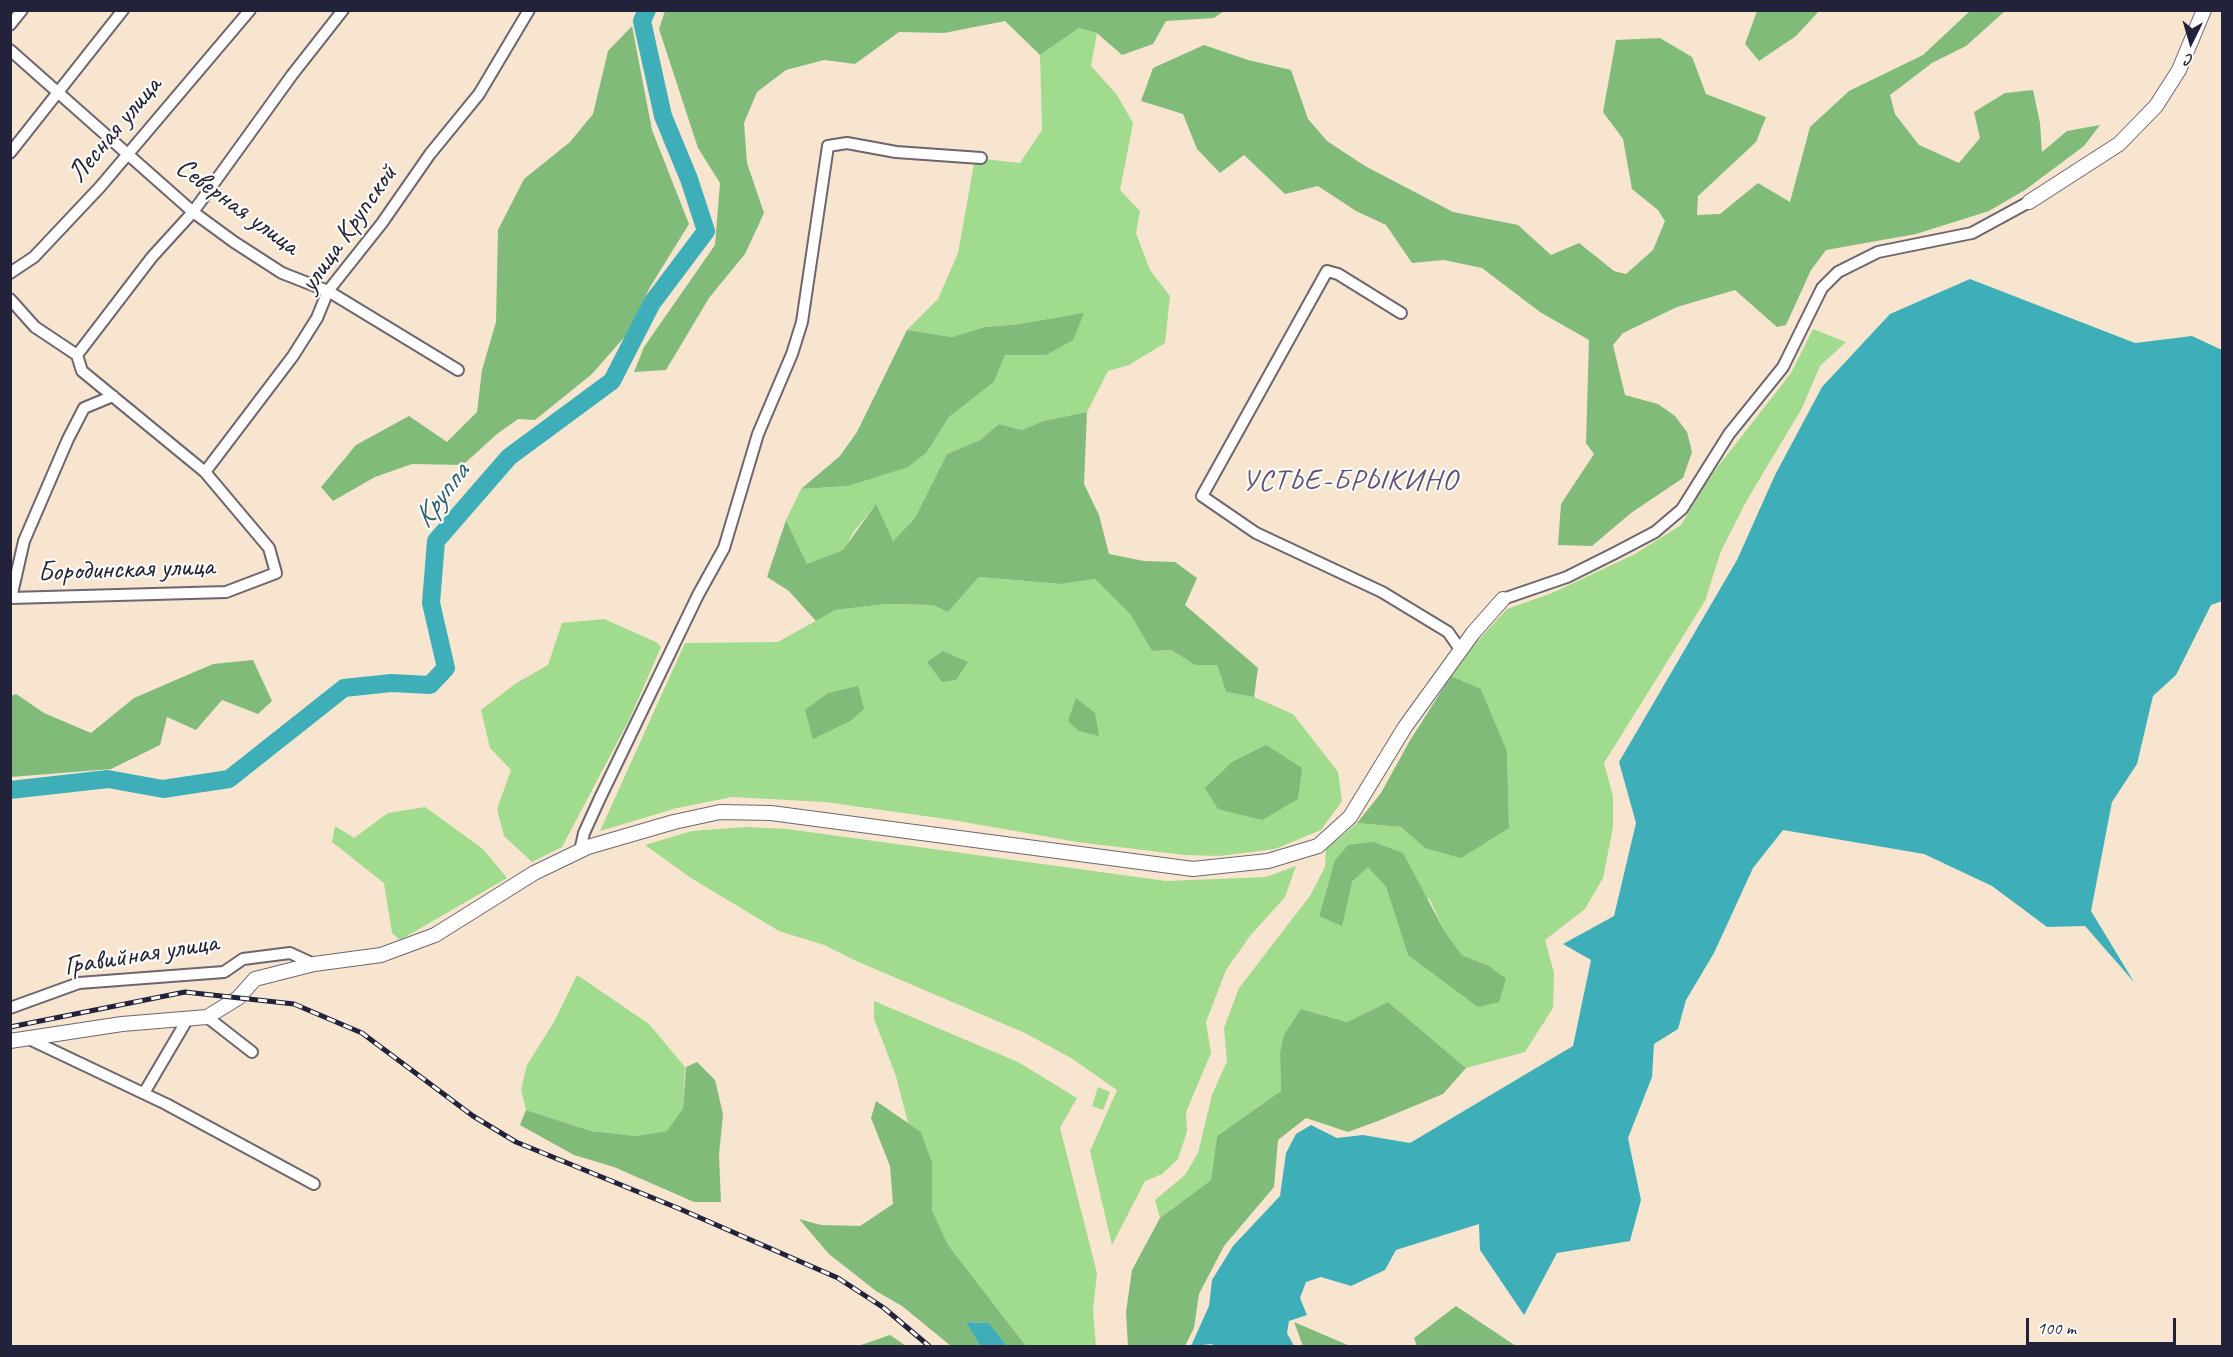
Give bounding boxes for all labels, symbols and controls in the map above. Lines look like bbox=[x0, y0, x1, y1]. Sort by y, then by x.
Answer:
north arrow bbox=[2161, 12, 2221, 72]
text: С bbox=[2185, 50, 2194, 70]
street label: Лесная улица bbox=[61, 70, 169, 190]
street label: Северная улица bbox=[169, 151, 305, 263]
street label: улица Крупской bbox=[293, 159, 405, 299]
water label: Круппа bbox=[406, 457, 478, 535]
district label: УСТЬЕ-БРЫКИНО bbox=[1241, 463, 1459, 499]
street label: Бородинская улица bbox=[37, 550, 215, 590]
street label: Гравийная улица bbox=[62, 926, 220, 984]
scale bar bbox=[2029, 1306, 2179, 1344]
text: 100 m bbox=[2037, 1317, 2076, 1339]

